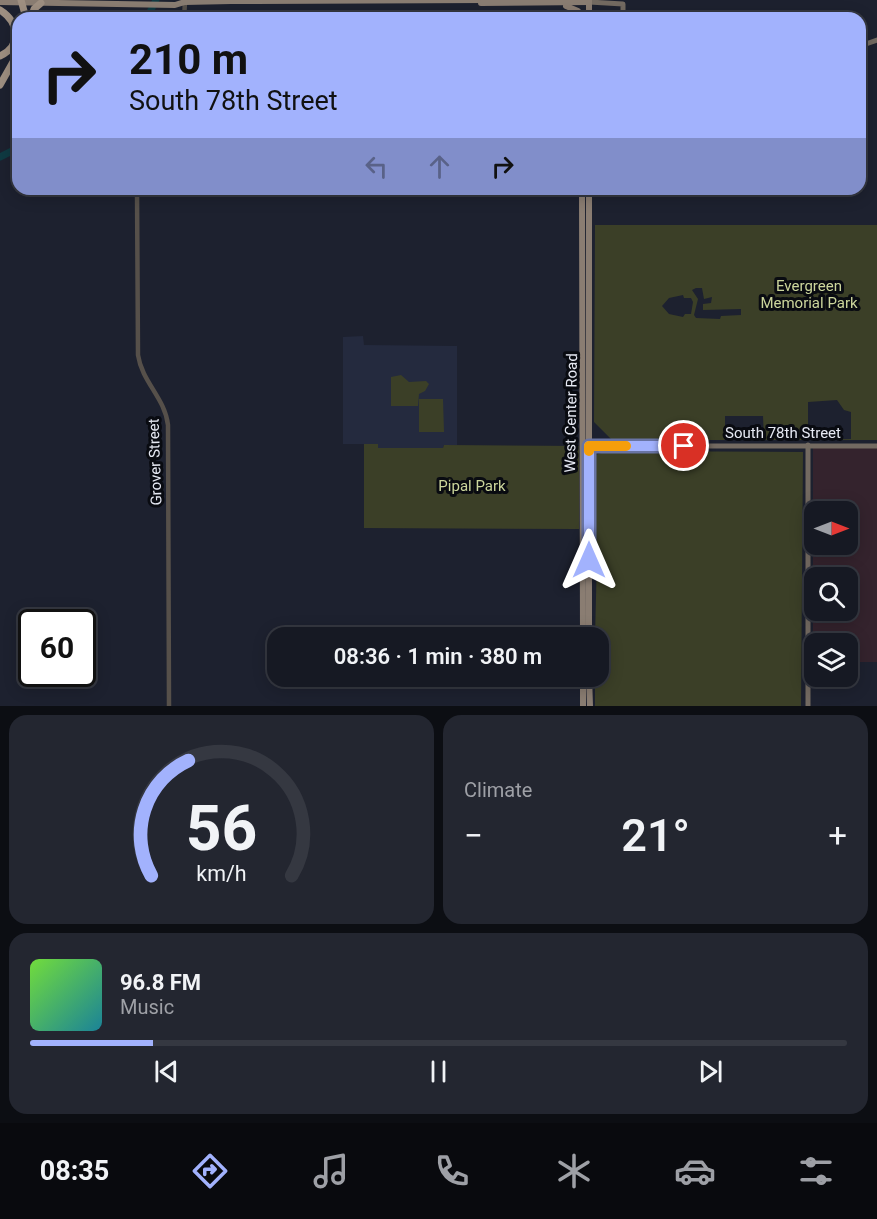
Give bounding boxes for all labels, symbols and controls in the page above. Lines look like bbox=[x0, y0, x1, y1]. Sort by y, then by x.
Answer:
text: 210 m bbox=[129, 35, 248, 84]
icon: right bbox=[30, 36, 108, 114]
text: South 78th Street bbox=[129, 85, 338, 117]
icon: left bbox=[360, 150, 393, 183]
icon: ahead bbox=[423, 150, 456, 183]
icon: right bbox=[486, 150, 519, 183]
park label: Evergreen Memorial Park bbox=[760, 277, 858, 312]
street label: West Center Road bbox=[561, 353, 581, 473]
street label: Grover Street bbox=[144, 418, 166, 506]
pin bbox=[658, 420, 709, 471]
street label: South 78th Street bbox=[725, 424, 841, 442]
icon: arrive bbox=[667, 429, 700, 462]
park label: Pipal Park bbox=[438, 477, 506, 495]
north arrow bbox=[804, 501, 858, 555]
map controls bbox=[804, 501, 858, 687]
position arrow bbox=[557, 528, 621, 592]
button: search bbox=[804, 567, 858, 621]
speed limit sign: 60 bbox=[18, 609, 96, 687]
button: layers bbox=[804, 633, 858, 687]
text: 08:36 · 1 min · 380 m bbox=[334, 644, 542, 669]
text: Climate bbox=[464, 778, 532, 802]
text: 56 bbox=[186, 792, 257, 865]
text: 21° bbox=[621, 809, 690, 862]
text: − bbox=[464, 816, 483, 855]
text: + bbox=[828, 816, 847, 855]
text: km/h bbox=[196, 862, 247, 887]
text: 96.8 FM bbox=[120, 970, 201, 995]
text: Music bbox=[120, 995, 174, 1019]
icon: previous bbox=[150, 1055, 183, 1088]
icon: pause bbox=[422, 1055, 455, 1088]
icon: next bbox=[694, 1055, 727, 1088]
icon: directions bbox=[189, 1150, 231, 1192]
icon: music bbox=[310, 1150, 352, 1192]
icon: phone bbox=[431, 1150, 473, 1192]
icon: climate bbox=[553, 1150, 595, 1192]
icon: car bbox=[674, 1150, 716, 1192]
icon: filters bbox=[795, 1150, 837, 1192]
text: 08:35 bbox=[40, 1155, 109, 1187]

